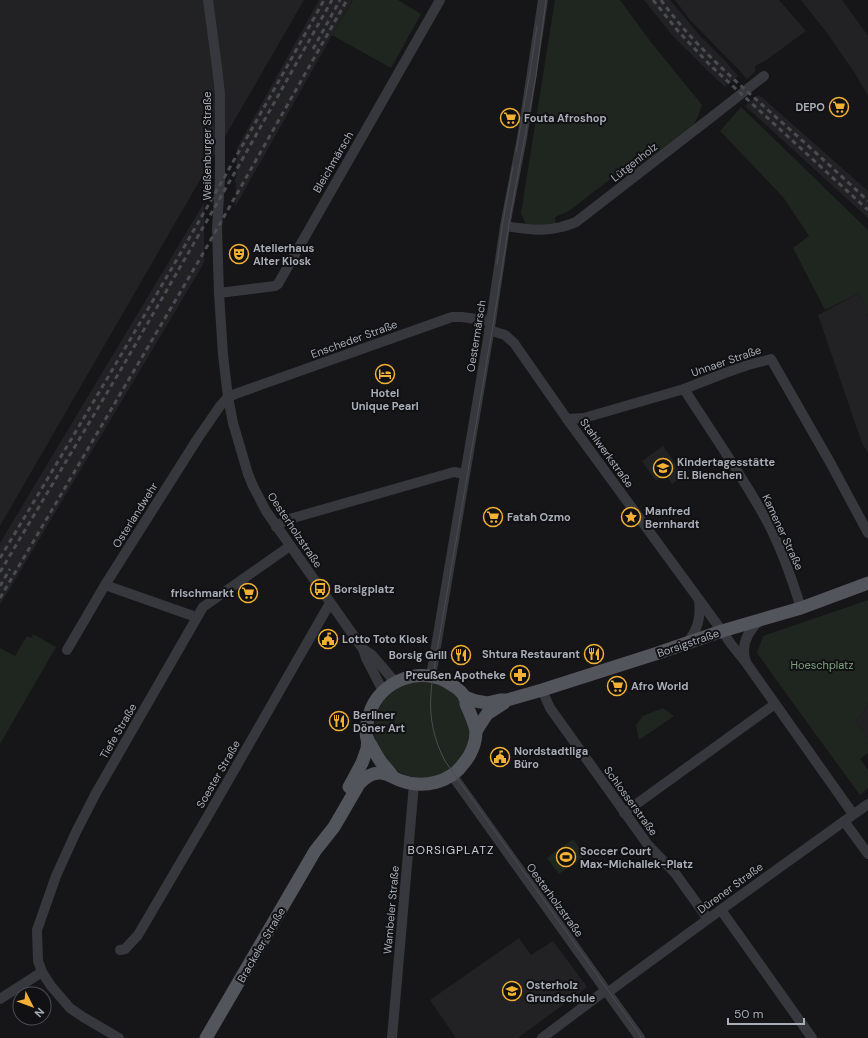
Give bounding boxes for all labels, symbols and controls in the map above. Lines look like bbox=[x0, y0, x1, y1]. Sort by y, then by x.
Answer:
street label: Weißenburger Straße bbox=[200, 91, 214, 201]
supermarket icon: DEPO bbox=[828, 96, 850, 118]
place label: DEPO bbox=[795, 100, 825, 114]
supermarket icon: Fouta Afroshop bbox=[499, 107, 521, 129]
place label: Fouta Afroshop bbox=[524, 111, 607, 125]
street label: Bleichmärsch bbox=[310, 129, 356, 195]
street label: Lütgenholz bbox=[608, 139, 660, 185]
place label: Atelierhaus Alter Kiosk bbox=[253, 241, 315, 268]
theatre icon: Atelierhaus Alter Kiosk bbox=[228, 243, 250, 265]
street label: Oestermärsch bbox=[463, 299, 489, 373]
street label: Enscheder Straße bbox=[309, 317, 399, 361]
street label: Unnaer Straße bbox=[689, 342, 763, 380]
hotel icon: Hotel Unique Pearl bbox=[374, 363, 396, 385]
place label: Hotel Unique Pearl bbox=[351, 386, 419, 413]
street label: Stahlwerkstraße bbox=[577, 416, 637, 490]
place label: Kindertagesstätte EI. Bienchen bbox=[677, 455, 776, 482]
school or university icon: Kindertagesstätte EI. Bienchen bbox=[652, 457, 674, 479]
street label: Osterlandwehr bbox=[109, 480, 161, 550]
street label: Oesterholzstraße bbox=[265, 490, 325, 570]
street label: Kamener Straße bbox=[759, 492, 807, 572]
place label: Manfred Bernhardt bbox=[645, 504, 700, 531]
supermarket icon: Fatah Ozmo bbox=[482, 506, 504, 528]
place icon: Manfred Bernhardt bbox=[620, 506, 642, 528]
place label: Fatah Ozmo bbox=[507, 510, 571, 524]
bus stop icon: Borsigplatz bbox=[309, 578, 331, 600]
supermarket icon: frischmarkt bbox=[237, 582, 259, 604]
place label: Borsigplatz bbox=[334, 582, 394, 596]
place label: frischmarkt bbox=[171, 586, 234, 600]
street label: Borsigstraße bbox=[655, 626, 721, 660]
public building icon: Lotto Toto Kiosk bbox=[317, 628, 339, 650]
place label: Lotto Toto Kiosk bbox=[342, 632, 429, 646]
restaurant icon: Shtura Restaurant bbox=[583, 643, 605, 665]
restaurant icon: Borsig Grill bbox=[450, 644, 472, 666]
place label: Shtura Restaurant bbox=[482, 647, 580, 661]
place label: Borsig Grill bbox=[389, 648, 447, 662]
park label: Hoeschplatz bbox=[791, 658, 853, 672]
pharmacy icon: Preußen Apotheke bbox=[509, 664, 531, 686]
place label: Preußen Apotheke bbox=[405, 668, 506, 682]
supermarket icon: Afro World bbox=[606, 675, 628, 697]
place label: Afro World bbox=[631, 679, 688, 693]
street label: Tiefe Straße bbox=[96, 701, 140, 761]
place label: Berliner Döner Art bbox=[353, 708, 405, 735]
restaurant icon: Berliner Döner Art bbox=[328, 710, 350, 732]
street label: Soester Straße bbox=[193, 738, 243, 810]
place label: Nordstadtliga Büro bbox=[514, 744, 588, 771]
public building icon: Nordstadtliga Büro bbox=[489, 746, 511, 768]
street label: Schlosserstraße bbox=[601, 764, 661, 838]
district label: BORSIGPLATZ bbox=[407, 842, 495, 858]
place label: Soccer Court Max-Michallek-Platz bbox=[580, 844, 693, 871]
sports icon: Soccer Court Max-Michallek-Platz bbox=[555, 846, 577, 868]
street label: Oesterholzstraße bbox=[524, 860, 586, 940]
street label: Dürener Straße bbox=[694, 860, 766, 916]
street label: Wambeler Straße bbox=[380, 865, 402, 955]
street label: Brackeler Straße bbox=[234, 905, 288, 985]
place label: Osterholz Grundschule bbox=[526, 978, 596, 1005]
school or university icon: Osterholz Grundschule bbox=[501, 980, 523, 1002]
north arrow bbox=[12, 986, 52, 1026]
scale bar bbox=[728, 1000, 804, 1026]
text: N bbox=[32, 1005, 47, 1020]
text: 50 m bbox=[734, 1006, 763, 1022]

